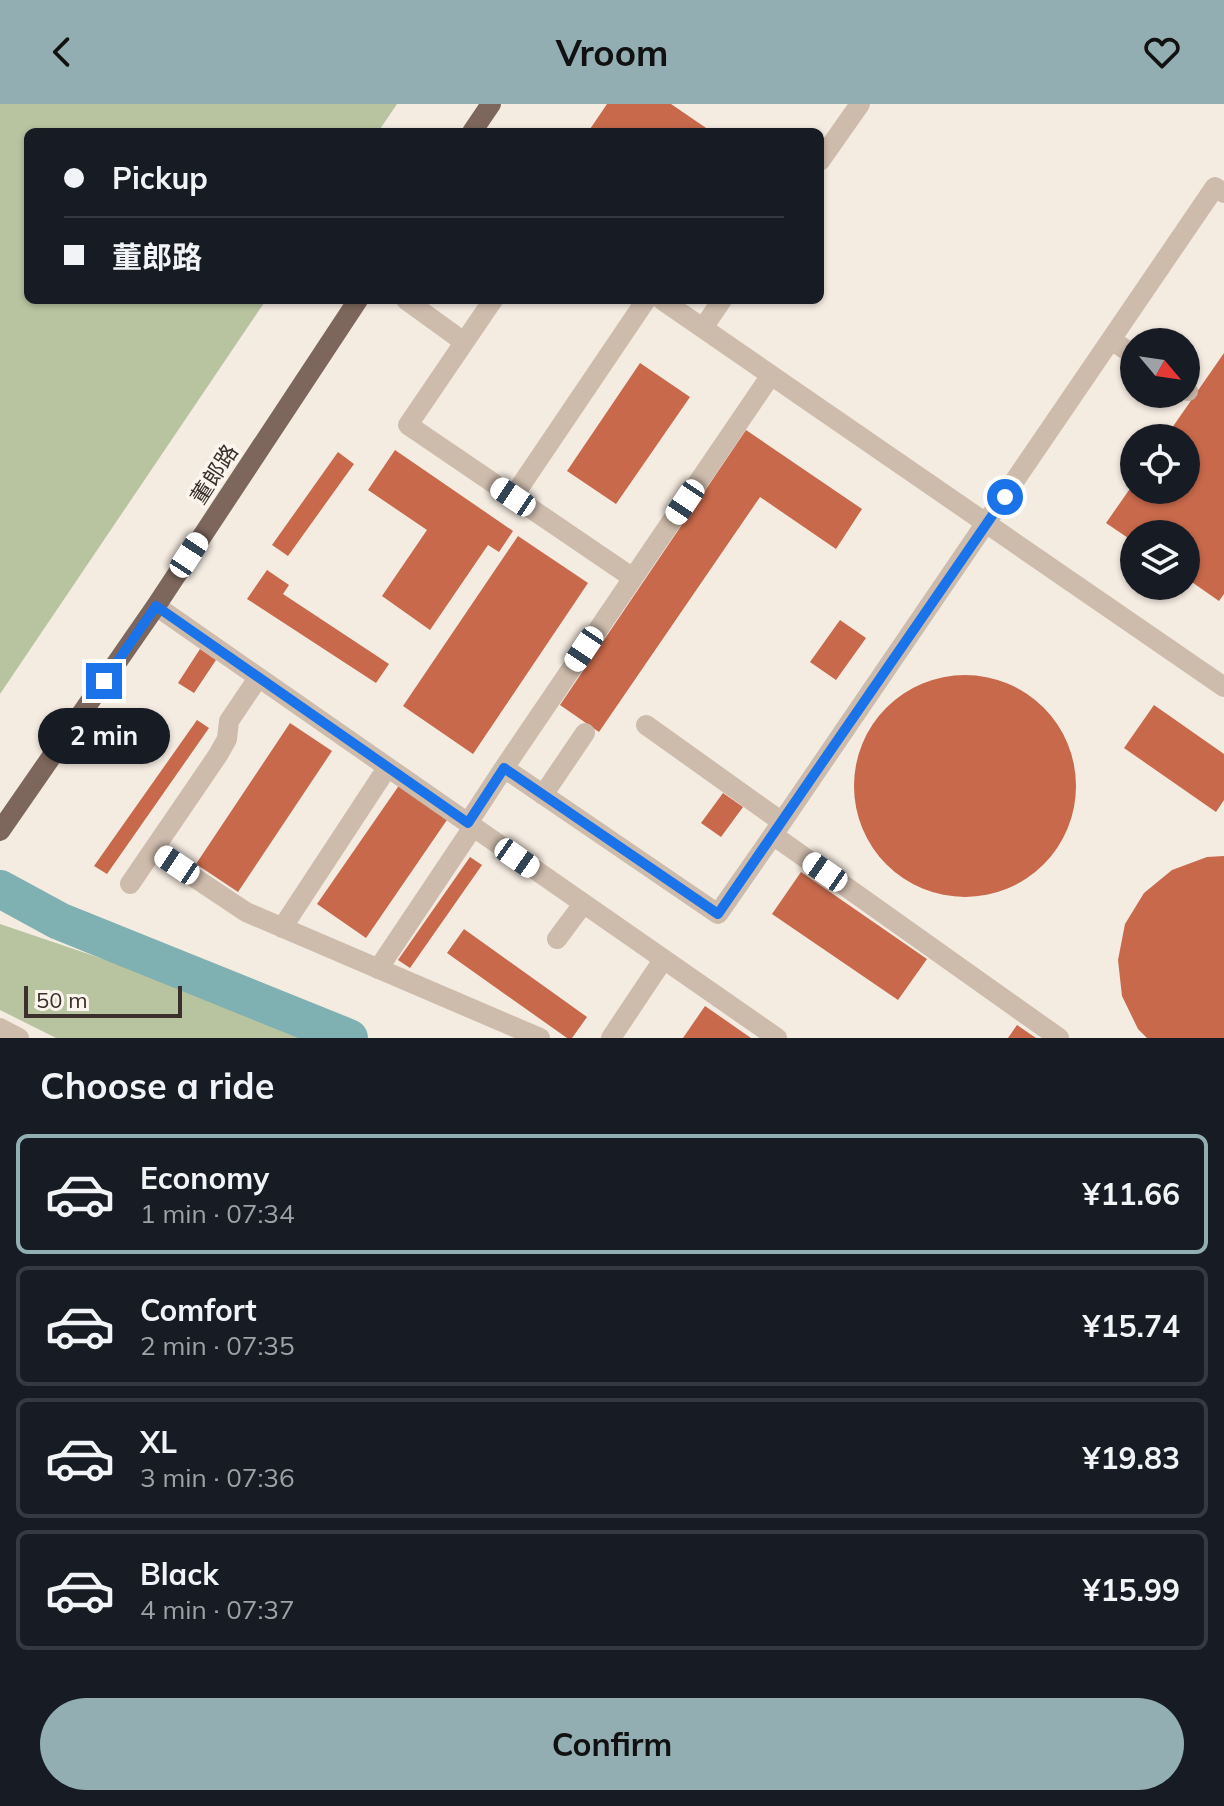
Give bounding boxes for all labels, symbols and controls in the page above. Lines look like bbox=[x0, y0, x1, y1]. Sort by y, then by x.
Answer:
icon: back bbox=[40, 30, 84, 74]
text: Vroom bbox=[556, 30, 668, 75]
icon: heart bbox=[1140, 30, 1184, 74]
text: Pickup bbox=[112, 159, 208, 197]
text: 董郎路 bbox=[112, 238, 202, 276]
north arrow bbox=[1120, 328, 1200, 408]
map controls bbox=[1120, 328, 1200, 600]
button: locate bbox=[1120, 424, 1200, 504]
street label: 董郎路 bbox=[184, 439, 244, 509]
car bbox=[486, 474, 540, 520]
car bbox=[662, 475, 708, 529]
route start bbox=[987, 479, 1023, 515]
button: layers bbox=[1120, 520, 1200, 600]
car bbox=[166, 528, 212, 582]
car bbox=[561, 622, 607, 676]
route end bbox=[86, 663, 122, 699]
callout: 2 min bbox=[38, 709, 170, 765]
text: 2 min bbox=[70, 719, 138, 752]
car bbox=[490, 834, 544, 882]
car bbox=[150, 842, 204, 888]
car bbox=[798, 848, 852, 896]
scale bar bbox=[24, 982, 182, 1018]
text: 50 m bbox=[36, 986, 87, 1014]
text: Choose a ride bbox=[40, 1063, 274, 1108]
icon: car bbox=[44, 1158, 116, 1230]
text: Economy bbox=[140, 1159, 269, 1197]
text: ¥11.66 bbox=[1083, 1175, 1180, 1213]
text: 1 min · 07:34 bbox=[140, 1197, 295, 1230]
icon: car bbox=[44, 1290, 116, 1362]
text: Comfort bbox=[140, 1291, 257, 1329]
text: ¥15.74 bbox=[1083, 1307, 1180, 1345]
text: 2 min · 07:35 bbox=[140, 1329, 295, 1362]
icon: car bbox=[44, 1422, 116, 1494]
text: XL bbox=[140, 1423, 177, 1461]
text: ¥19.83 bbox=[1083, 1439, 1180, 1477]
text: 3 min · 07:36 bbox=[140, 1461, 295, 1494]
icon: car bbox=[44, 1554, 116, 1626]
text: Black bbox=[140, 1555, 219, 1593]
text: ¥15.99 bbox=[1083, 1571, 1180, 1609]
text: 4 min · 07:37 bbox=[140, 1593, 295, 1626]
button: Confirm bbox=[40, 1698, 1184, 1790]

